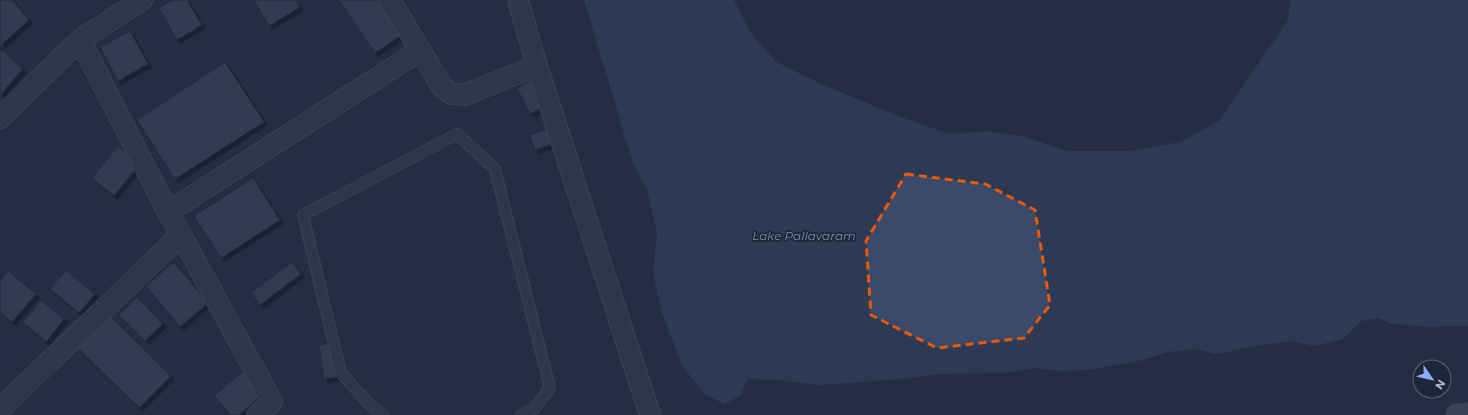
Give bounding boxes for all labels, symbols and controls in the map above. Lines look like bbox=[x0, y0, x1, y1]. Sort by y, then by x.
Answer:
water label: Lake Pallavaram bbox=[752, 228, 856, 243]
north arrow bbox=[1412, 359, 1452, 399]
text: N bbox=[1432, 377, 1449, 392]

